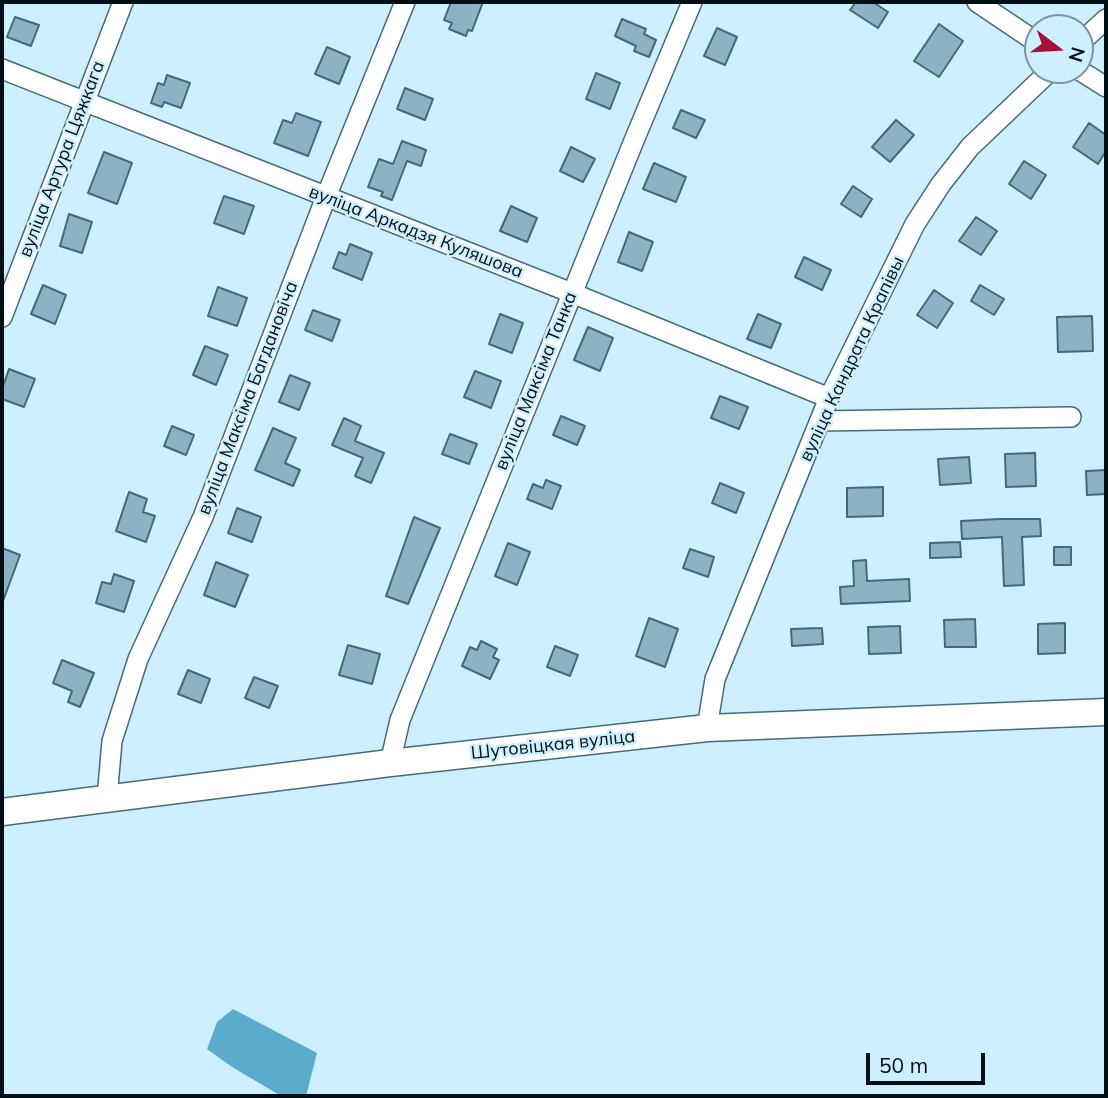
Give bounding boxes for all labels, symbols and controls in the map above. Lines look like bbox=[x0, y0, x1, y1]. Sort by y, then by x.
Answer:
north arrow bbox=[1024, 14, 1094, 84]
text: N bbox=[1064, 44, 1091, 65]
street label: вуліца Артура Цяжкага bbox=[15, 58, 109, 260]
street label: вуліца Аркадзя Куляшова bbox=[306, 181, 526, 283]
street label: вуліца Кандрата Крапівы bbox=[795, 253, 909, 465]
street label: вуліца Максіма Багдановіча bbox=[193, 278, 303, 518]
street label: вуліца Максіма Танка bbox=[490, 289, 582, 473]
street label: Шутовіцкая вуліца bbox=[470, 726, 636, 764]
scale bar bbox=[870, 1038, 989, 1082]
text: 50 m bbox=[879, 1052, 928, 1078]

